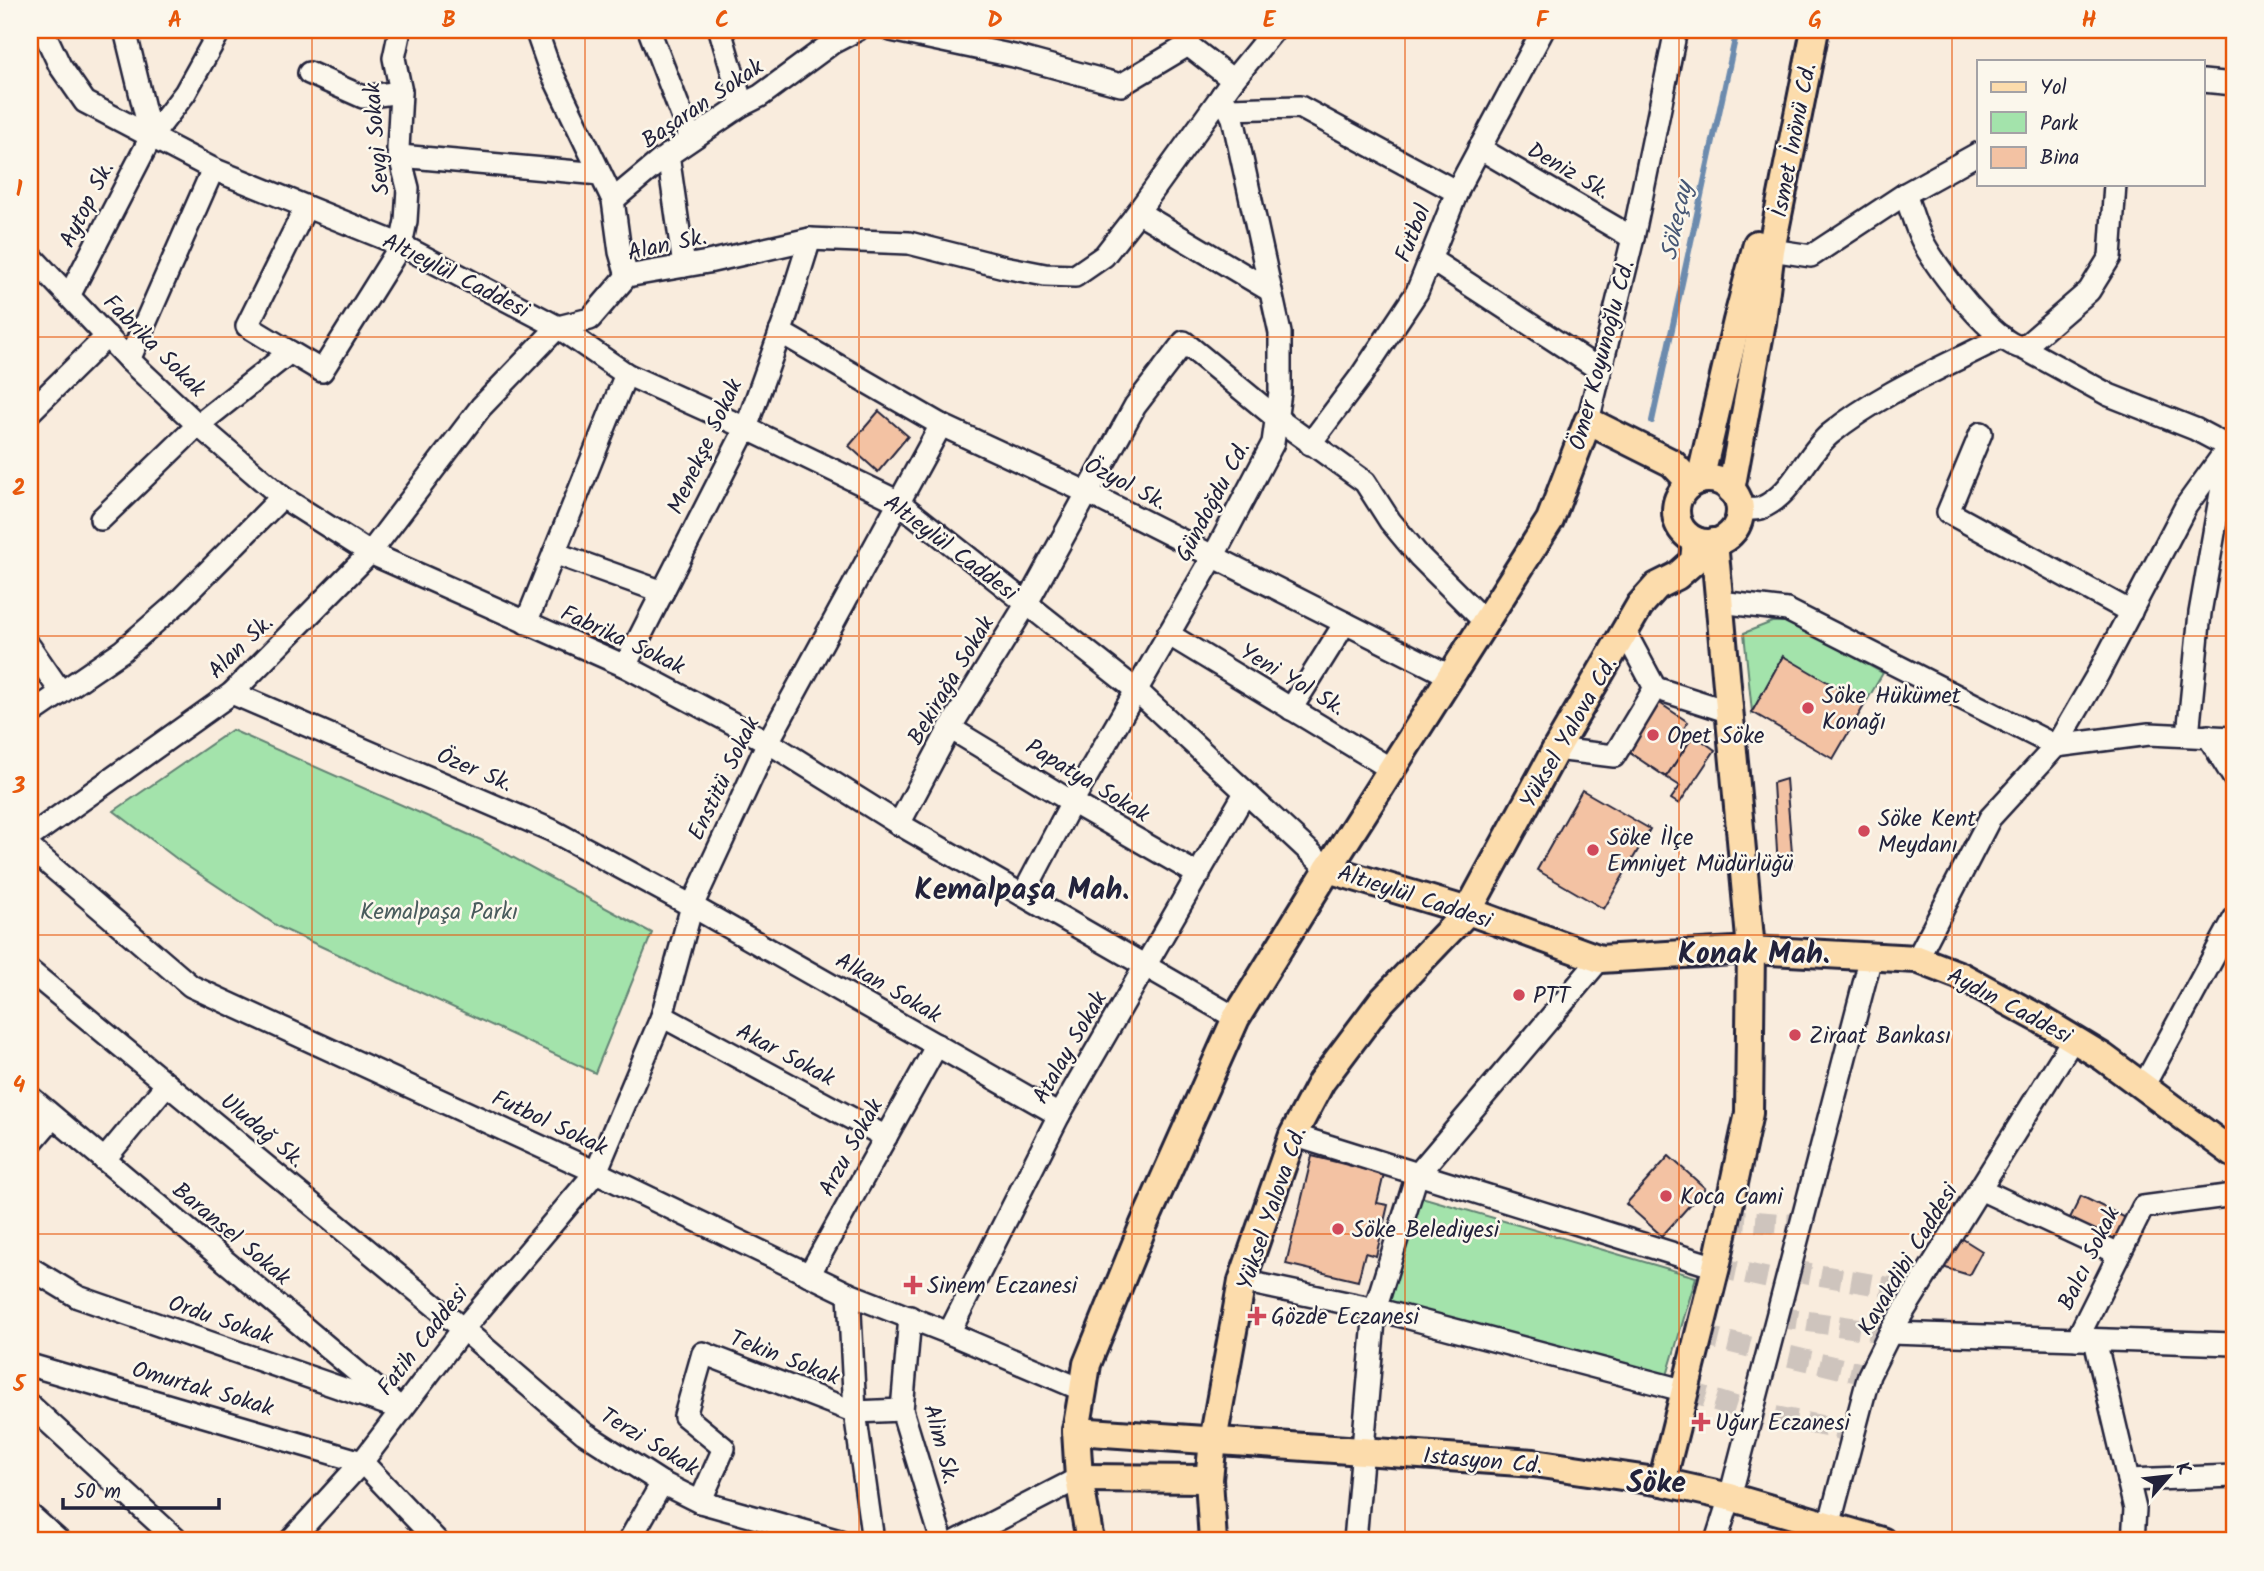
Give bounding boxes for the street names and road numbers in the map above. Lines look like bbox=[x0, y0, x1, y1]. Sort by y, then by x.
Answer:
street label: Başaran Sokak bbox=[635, 50, 772, 159]
street label: İsmet İnönü Cd. bbox=[1762, 60, 1828, 221]
street label: Sevgi Sokak bbox=[355, 81, 401, 197]
street label: Deniz Sk. bbox=[1520, 133, 1616, 210]
street label: Aytop Sk. bbox=[51, 155, 125, 254]
street label: Futbol bbox=[1386, 199, 1442, 268]
street label: Alan Sk. bbox=[624, 220, 710, 272]
street label: Altıeylül Caddesi bbox=[376, 224, 536, 330]
street label: Ömer Koyunoğlu Cd. bbox=[1560, 256, 1646, 455]
street label: Fabrika Sokak bbox=[94, 286, 214, 407]
street label: Menekşe Sokak bbox=[659, 373, 753, 521]
street label: Gündoğdu Cd. bbox=[1167, 435, 1261, 569]
street label: Özyol Sk. bbox=[1077, 449, 1173, 521]
street label: Altıeylül Caddesi bbox=[875, 486, 1026, 612]
street label: Fabrika Sokak bbox=[554, 596, 691, 685]
street label: Alan Sk. bbox=[200, 607, 283, 688]
street label: Bekirağa Sokak bbox=[899, 609, 1005, 753]
street label: Yeni Yol Sk. bbox=[1232, 635, 1352, 726]
street label: Yüksel Yalova Cd. bbox=[1512, 650, 1628, 816]
street label: Enstitü Sokak bbox=[679, 711, 770, 847]
street label: Papatya Sokak bbox=[1018, 730, 1156, 833]
street label: Özer Sk. bbox=[430, 739, 518, 803]
street label: Altıeylül Caddesi bbox=[1333, 856, 1498, 940]
street label: Alkan Sokak bbox=[828, 944, 948, 1034]
street label: Aydın Caddesi bbox=[1940, 959, 2079, 1055]
street label: Atalay Sokak bbox=[1024, 985, 1118, 1111]
street label: Akar Sokak bbox=[729, 1015, 841, 1097]
street label: Futbol Sokak bbox=[485, 1081, 613, 1166]
street label: Uludağ Sk. bbox=[211, 1085, 312, 1178]
street label: Arzu Sokak bbox=[810, 1092, 894, 1203]
street label: Yüksel Yalova Cd. bbox=[1228, 1122, 1318, 1295]
street label: Baransel Sokak bbox=[163, 1174, 298, 1295]
street label: Kavakdibi Caddesi bbox=[1849, 1176, 1969, 1343]
street label: Balcı Sokak bbox=[2049, 1201, 2131, 1317]
street label: Fatih Caddesi bbox=[369, 1277, 479, 1404]
street label: Ordu Sokak bbox=[163, 1286, 278, 1356]
street label: Tekin Sokak bbox=[724, 1321, 845, 1396]
street label: Omurtak Sokak bbox=[127, 1353, 278, 1427]
street label: Terzi Sokak bbox=[593, 1399, 706, 1487]
street label: Alim Sk. bbox=[912, 1401, 968, 1488]
street label: Istasyon Cd. bbox=[1422, 1439, 1544, 1485]

